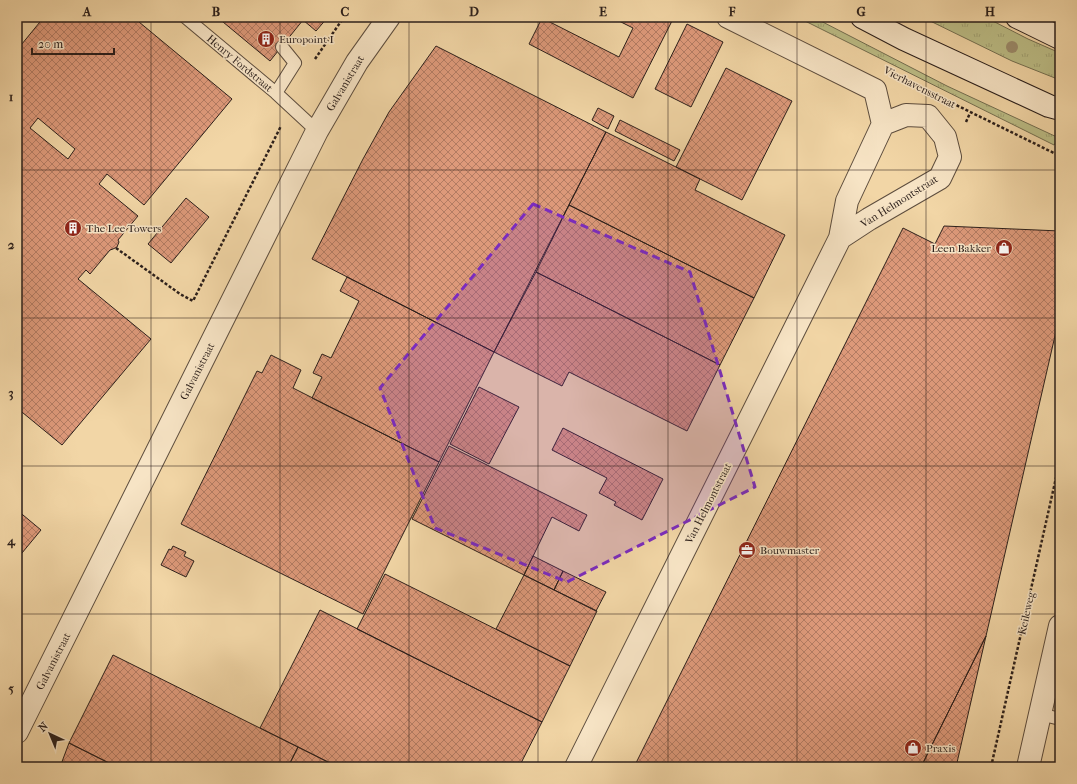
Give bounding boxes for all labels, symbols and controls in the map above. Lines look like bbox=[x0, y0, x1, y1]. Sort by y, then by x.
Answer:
text: A bbox=[82, 4, 92, 19]
text: B bbox=[212, 4, 221, 19]
text: C bbox=[341, 4, 350, 19]
text: D bbox=[469, 4, 479, 19]
text: E bbox=[599, 4, 607, 19]
text: F bbox=[728, 4, 736, 19]
text: G bbox=[856, 4, 866, 19]
text: H bbox=[985, 4, 996, 19]
building icon: Europoint I bbox=[256, 29, 276, 49]
scale bar bbox=[32, 30, 114, 56]
street label: Henry Fordstraat bbox=[204, 32, 275, 95]
place label: Europoint I bbox=[279, 33, 334, 46]
text: 20 m bbox=[38, 37, 63, 51]
street label: Galvanistraat bbox=[324, 53, 367, 113]
street label: Vierhavensstraat bbox=[881, 63, 958, 111]
text: 1 bbox=[9, 89, 14, 104]
street label: Van Helmontstraat bbox=[857, 172, 940, 231]
building icon: The Lee Towers bbox=[63, 218, 83, 238]
place label: The Lee Towers bbox=[86, 222, 161, 235]
text: 2 bbox=[8, 237, 15, 252]
shop icon: Leen Bakker bbox=[994, 238, 1014, 258]
place label: Leen Bakker bbox=[931, 242, 991, 255]
street label: Galvanistraat bbox=[177, 340, 217, 402]
text: 3 bbox=[8, 385, 14, 401]
street label: Van Helmontstraat bbox=[682, 461, 734, 547]
text: 4 bbox=[6, 533, 16, 549]
office icon: Bouwmaster bbox=[737, 540, 757, 560]
place label: Bouwmaster bbox=[760, 544, 820, 557]
street label: Keileweg bbox=[1015, 590, 1038, 636]
street label: Galvanistraat bbox=[33, 630, 73, 692]
text: 5 bbox=[8, 681, 14, 696]
north arrow bbox=[30, 714, 70, 754]
text: N bbox=[36, 719, 51, 735]
shop icon: Praxis bbox=[903, 738, 923, 758]
place label: Praxis bbox=[926, 742, 955, 755]

